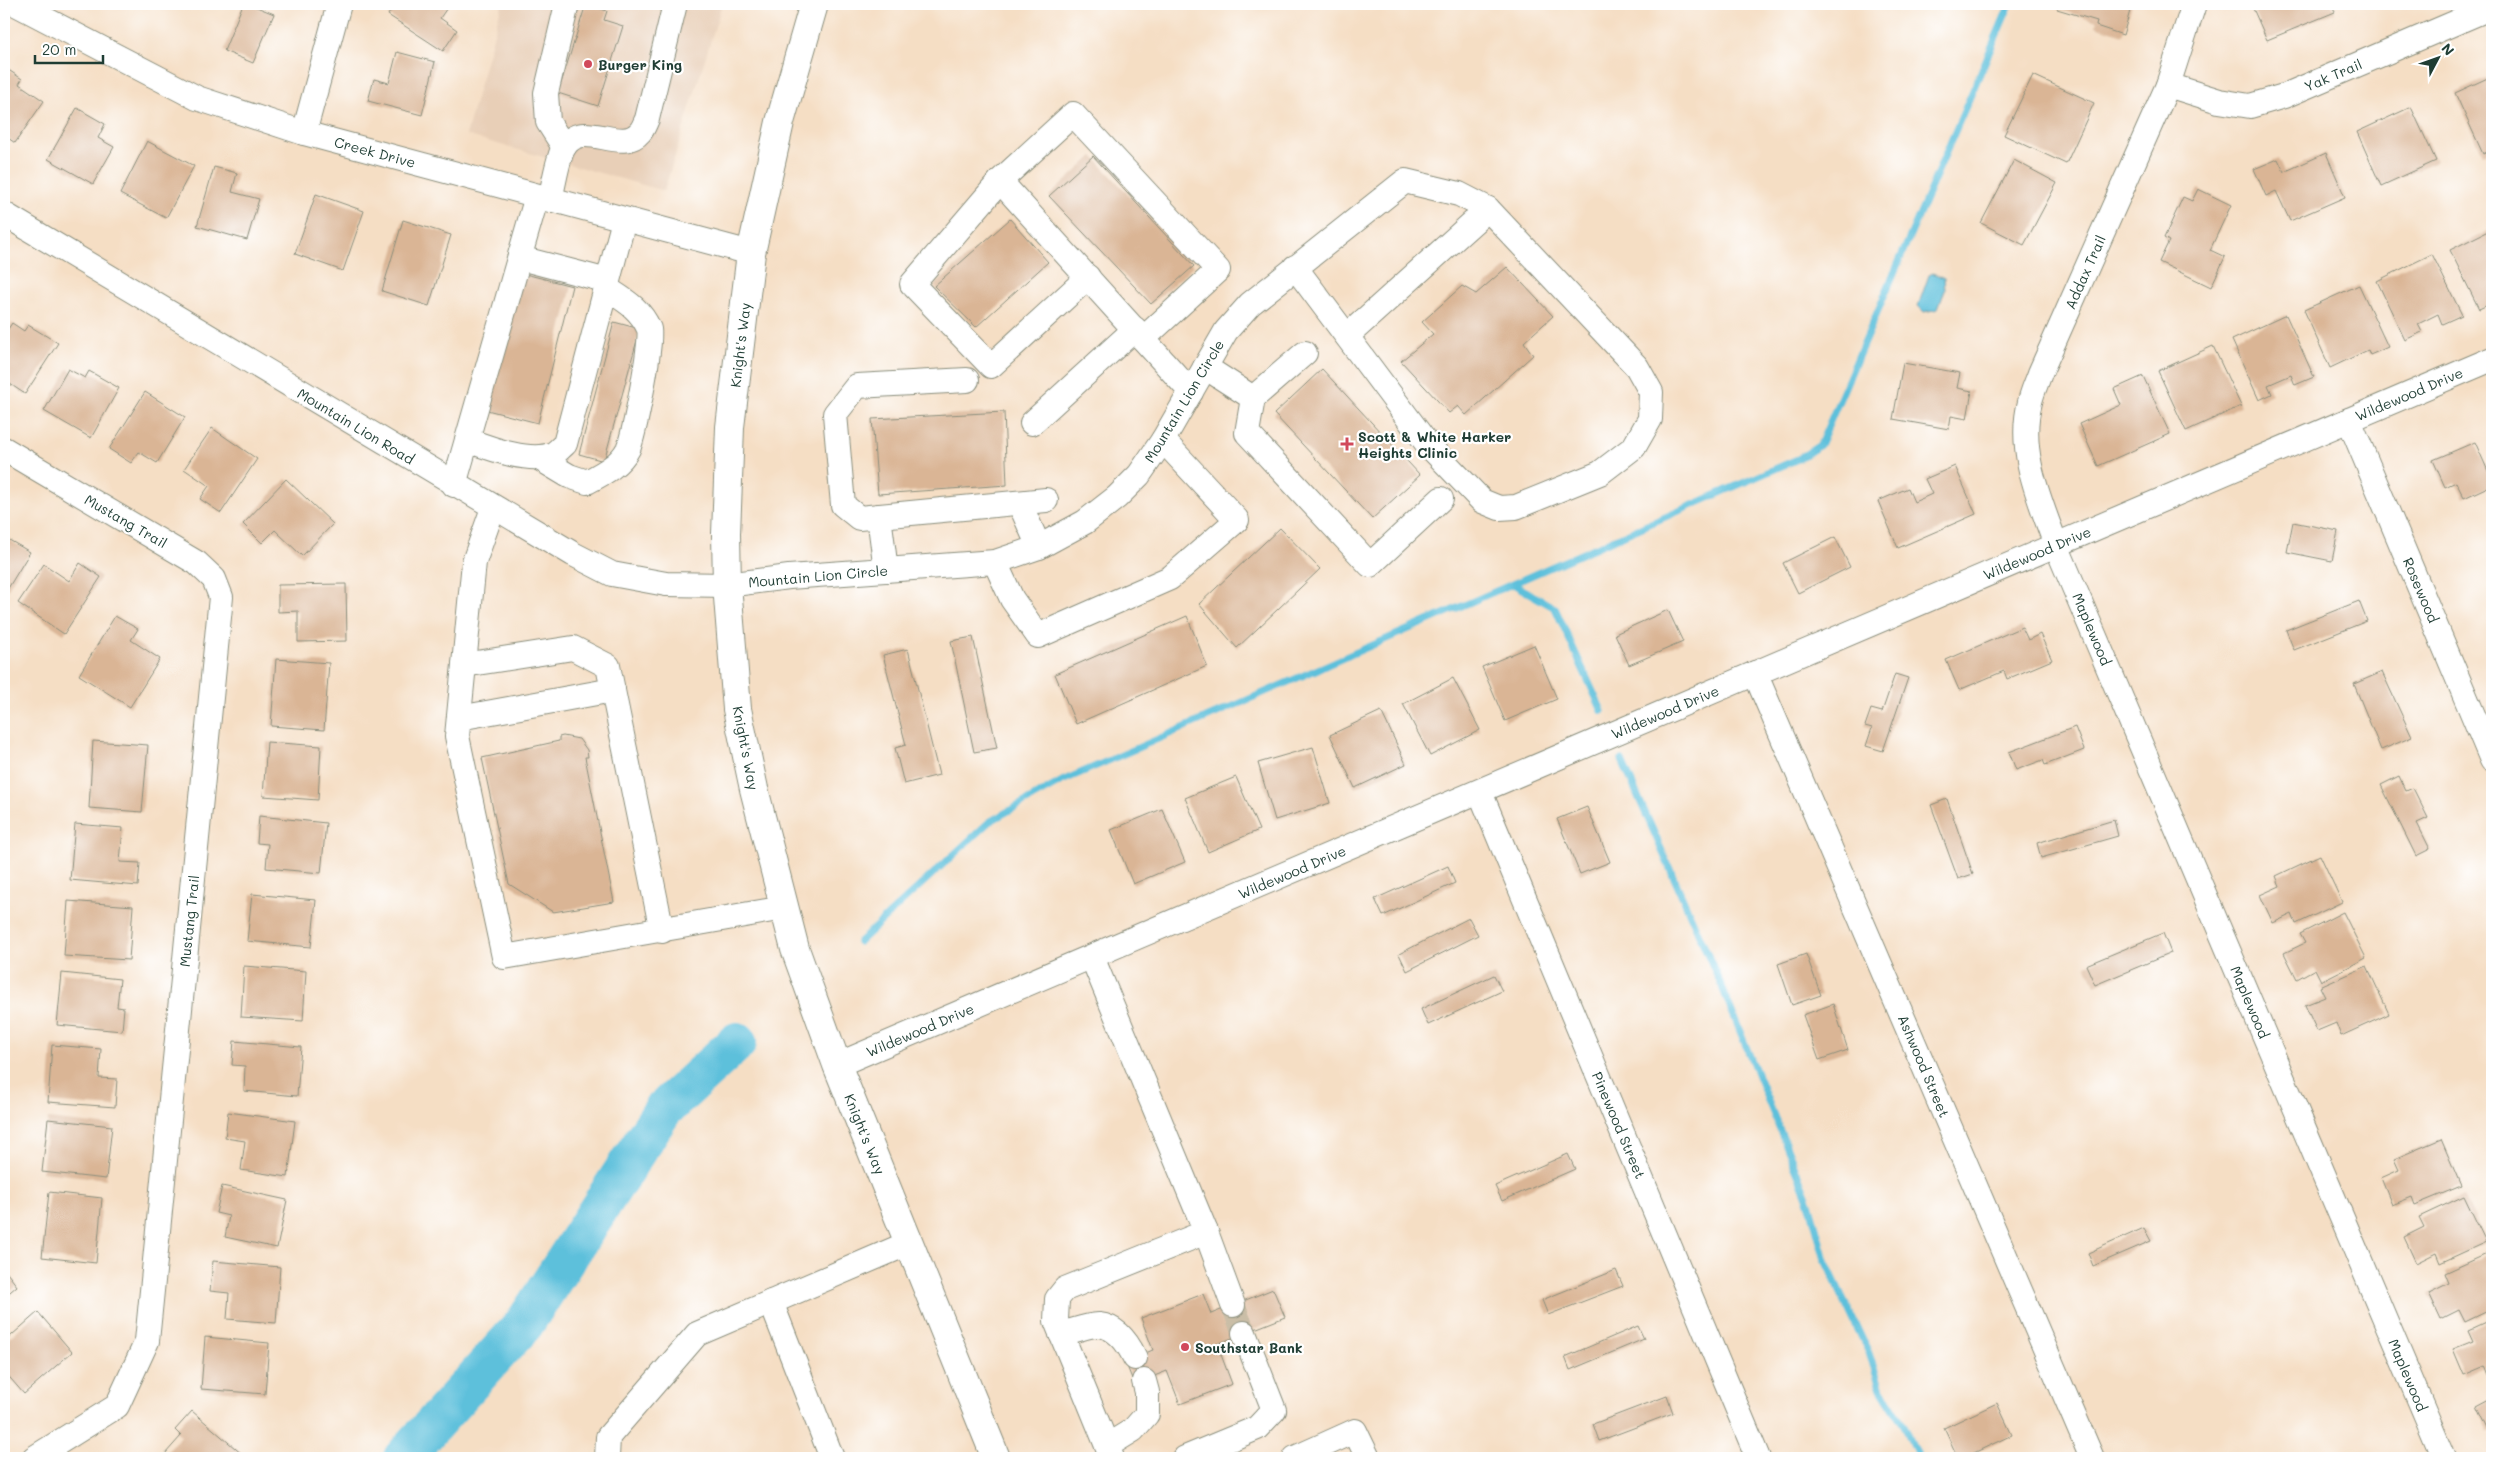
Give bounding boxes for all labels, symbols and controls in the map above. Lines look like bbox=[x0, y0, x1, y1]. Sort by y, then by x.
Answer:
scale bar bbox=[35, 32, 102, 64]
north arrow bbox=[2414, 32, 2464, 82]
text: 20 m bbox=[42, 39, 76, 59]
text: N bbox=[2438, 39, 2459, 59]
street label: Yak Trail bbox=[2301, 54, 2365, 96]
place label: Burger King bbox=[598, 55, 682, 74]
marker: Burger King bbox=[582, 58, 594, 70]
street label: Creek Drive bbox=[332, 132, 418, 172]
street label: Addax Trail bbox=[2060, 232, 2110, 312]
street label: Knight's Way bbox=[725, 301, 755, 389]
street label: Mountain Lion Circle bbox=[1140, 336, 1228, 466]
street label: Wildewood Drive bbox=[2352, 363, 2466, 425]
street label: Mountain Lion Road bbox=[294, 384, 418, 469]
place label: Scott & White Harker Heights Clinic bbox=[1358, 427, 1511, 462]
marker: Scott & White Harker Heights Clinic bbox=[1340, 437, 1354, 451]
street label: Mustang Trail bbox=[81, 490, 171, 552]
street label: Wildewood Drive bbox=[1980, 522, 2094, 584]
street label: Rosewood bbox=[2399, 554, 2443, 626]
street label: Mountain Lion Circle bbox=[747, 560, 889, 592]
street label: Maplewood bbox=[2068, 590, 2116, 668]
street label: Wildewood Drive bbox=[1608, 681, 1722, 743]
street label: Knight's Way bbox=[729, 704, 763, 792]
street label: Wildewood Drive bbox=[1235, 841, 1349, 903]
street label: Mustang Trail bbox=[175, 874, 203, 968]
street label: Maplewood bbox=[2226, 963, 2274, 1041]
street label: Wildewood Drive bbox=[863, 999, 977, 1061]
street label: Ashwood Street bbox=[1894, 1012, 1954, 1120]
street label: Pinewood Street bbox=[1588, 1069, 1650, 1181]
street label: Knight's Way bbox=[840, 1091, 890, 1177]
street label: Maplewood bbox=[2384, 1336, 2432, 1414]
place label: Southstar Bank bbox=[1195, 1338, 1302, 1357]
marker: Southstar Bank bbox=[1179, 1341, 1191, 1353]

